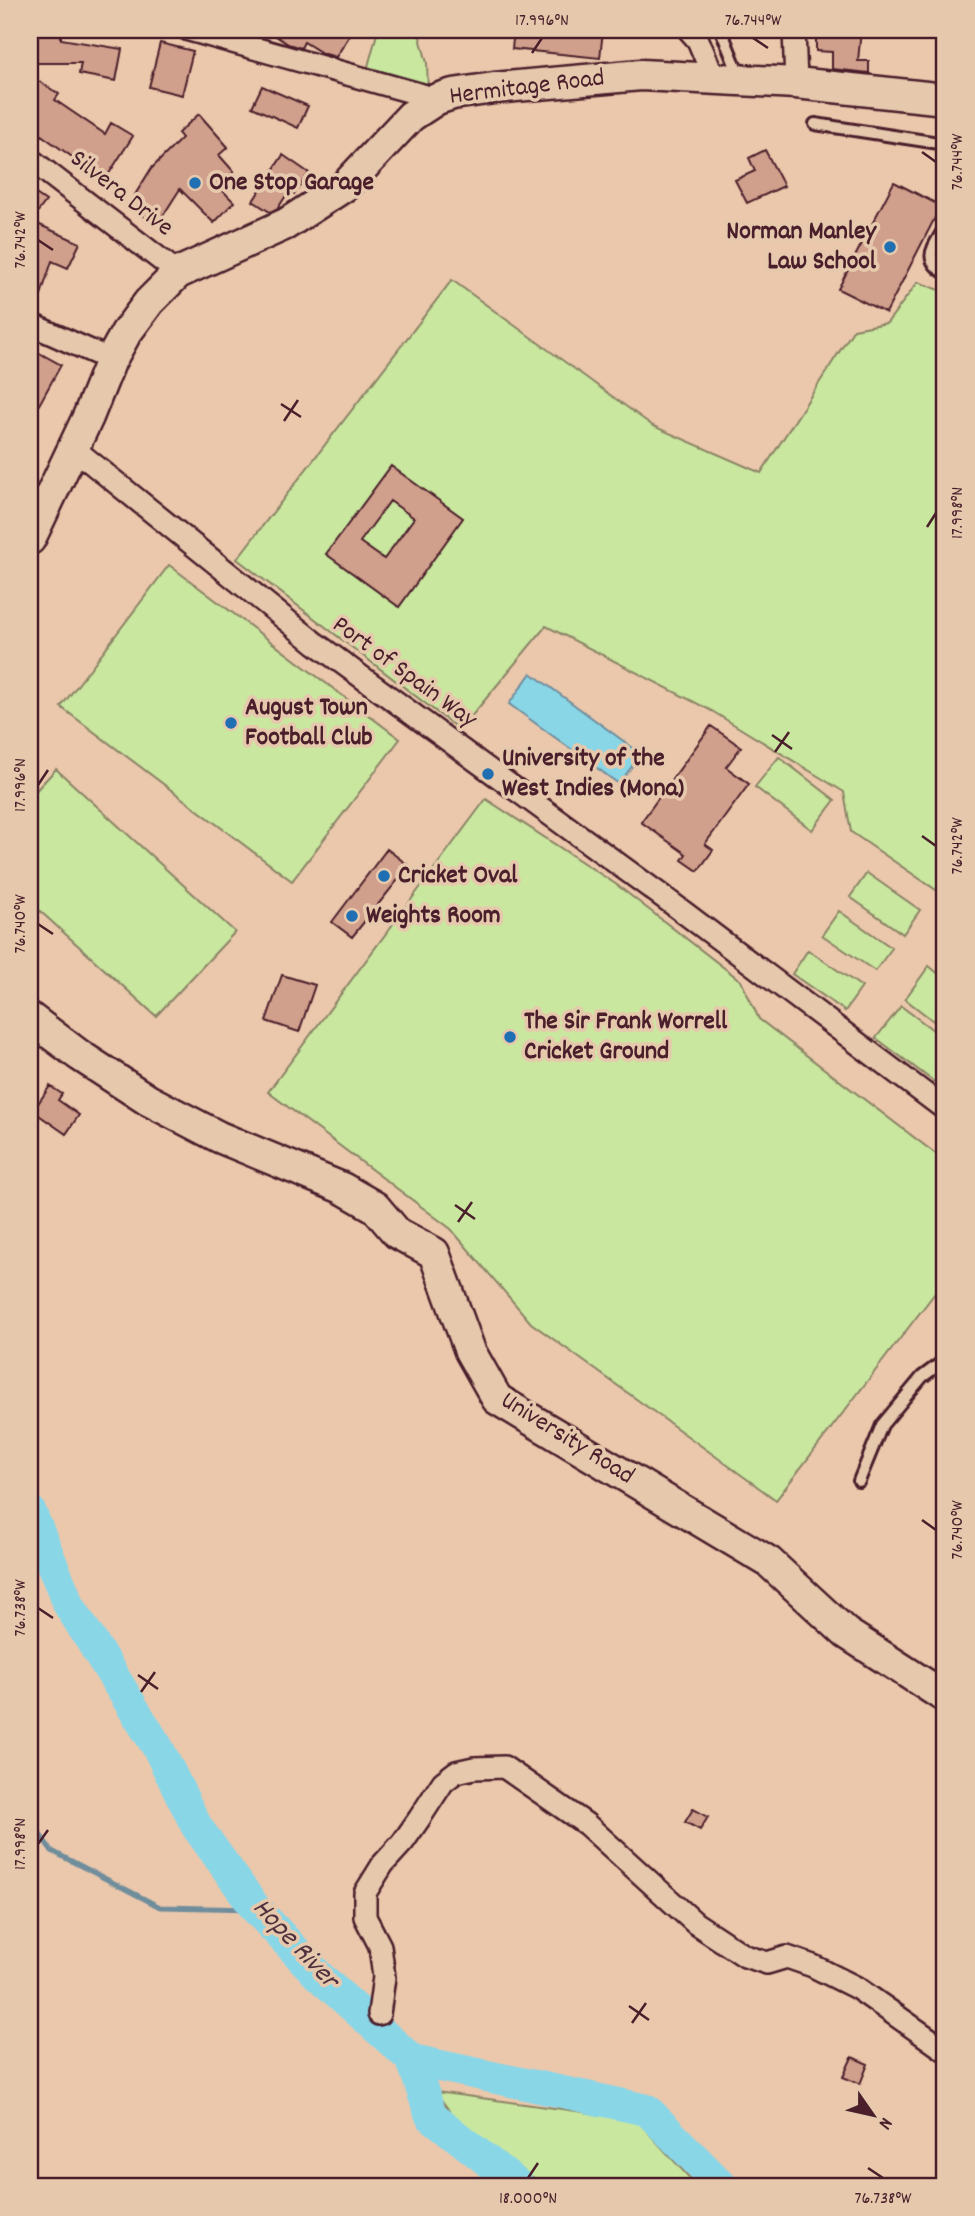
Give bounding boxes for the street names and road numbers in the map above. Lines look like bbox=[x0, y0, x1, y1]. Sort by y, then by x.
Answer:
street label: Hermitage Road bbox=[447, 60, 607, 116]
street label: Silvera Drive bbox=[61, 142, 181, 246]
street label: Port of Spain Way bbox=[324, 608, 485, 739]
street label: University Road bbox=[493, 1383, 641, 1495]

